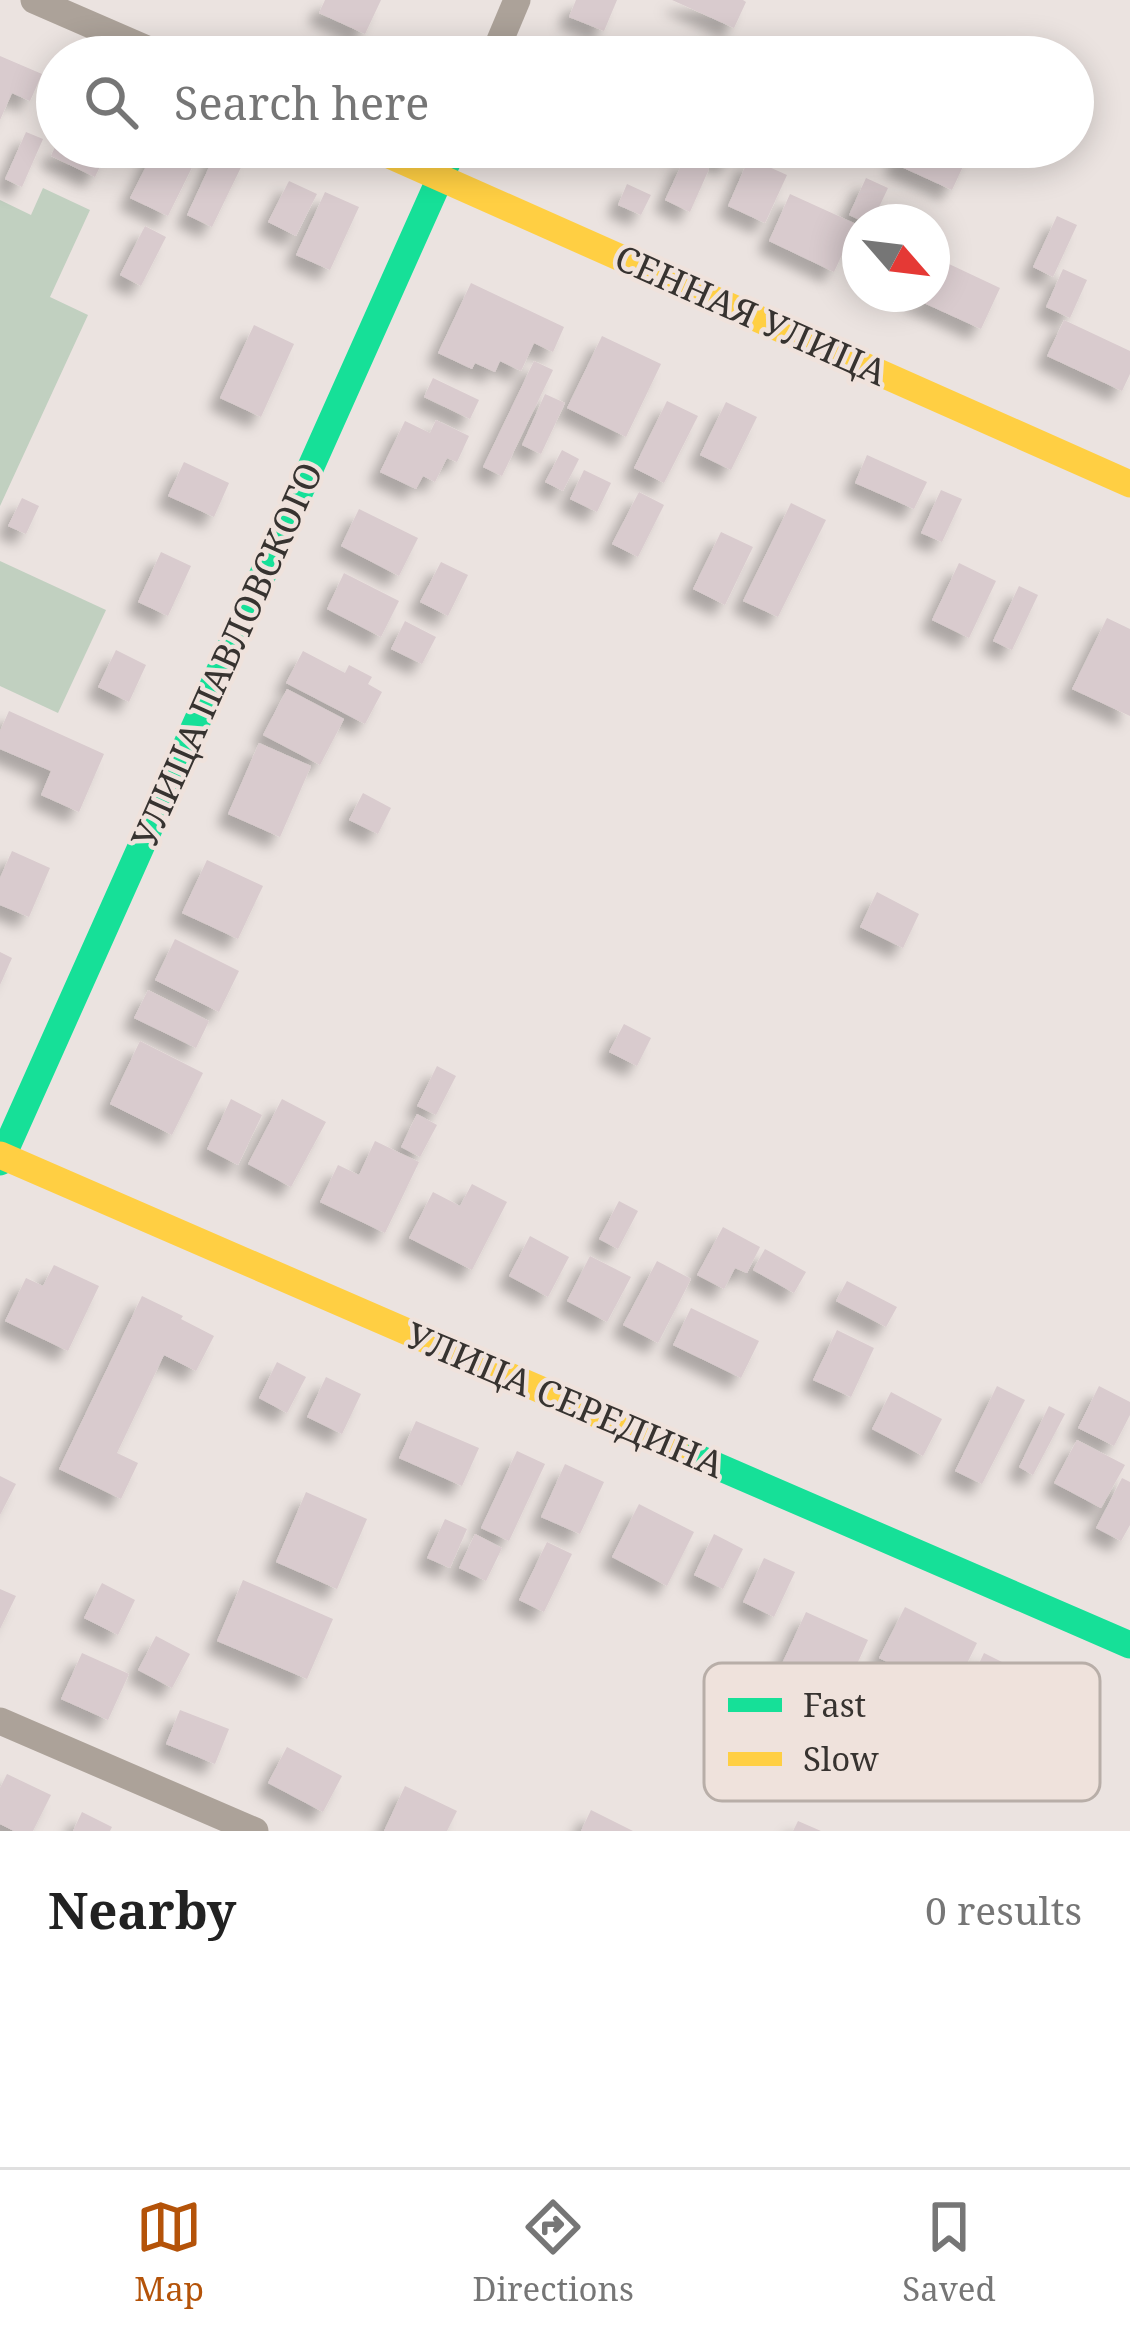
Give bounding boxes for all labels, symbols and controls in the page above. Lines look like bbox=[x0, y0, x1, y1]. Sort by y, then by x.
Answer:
search box bbox=[36, 36, 1094, 168]
icon: search bbox=[78, 69, 144, 135]
text: Search here bbox=[174, 72, 429, 133]
north arrow bbox=[842, 204, 950, 312]
street label: СЕННАЯ УЛИЦА bbox=[607, 233, 896, 397]
street label: УЛИЦА ПАВЛОВСКОГО bbox=[119, 454, 334, 855]
street label: УЛИЦА СЕРЕДИНА bbox=[399, 1310, 732, 1489]
legend bbox=[704, 1663, 1100, 1801]
text: Fast bbox=[803, 1682, 866, 1727]
text: Slow bbox=[803, 1736, 879, 1781]
text: Nearby bbox=[48, 1874, 236, 1944]
text: 0 results bbox=[925, 1883, 1082, 1936]
tab: Map bbox=[134, 2194, 204, 2311]
tab: Directions bbox=[472, 2194, 634, 2311]
tab: Saved bbox=[902, 2194, 996, 2311]

